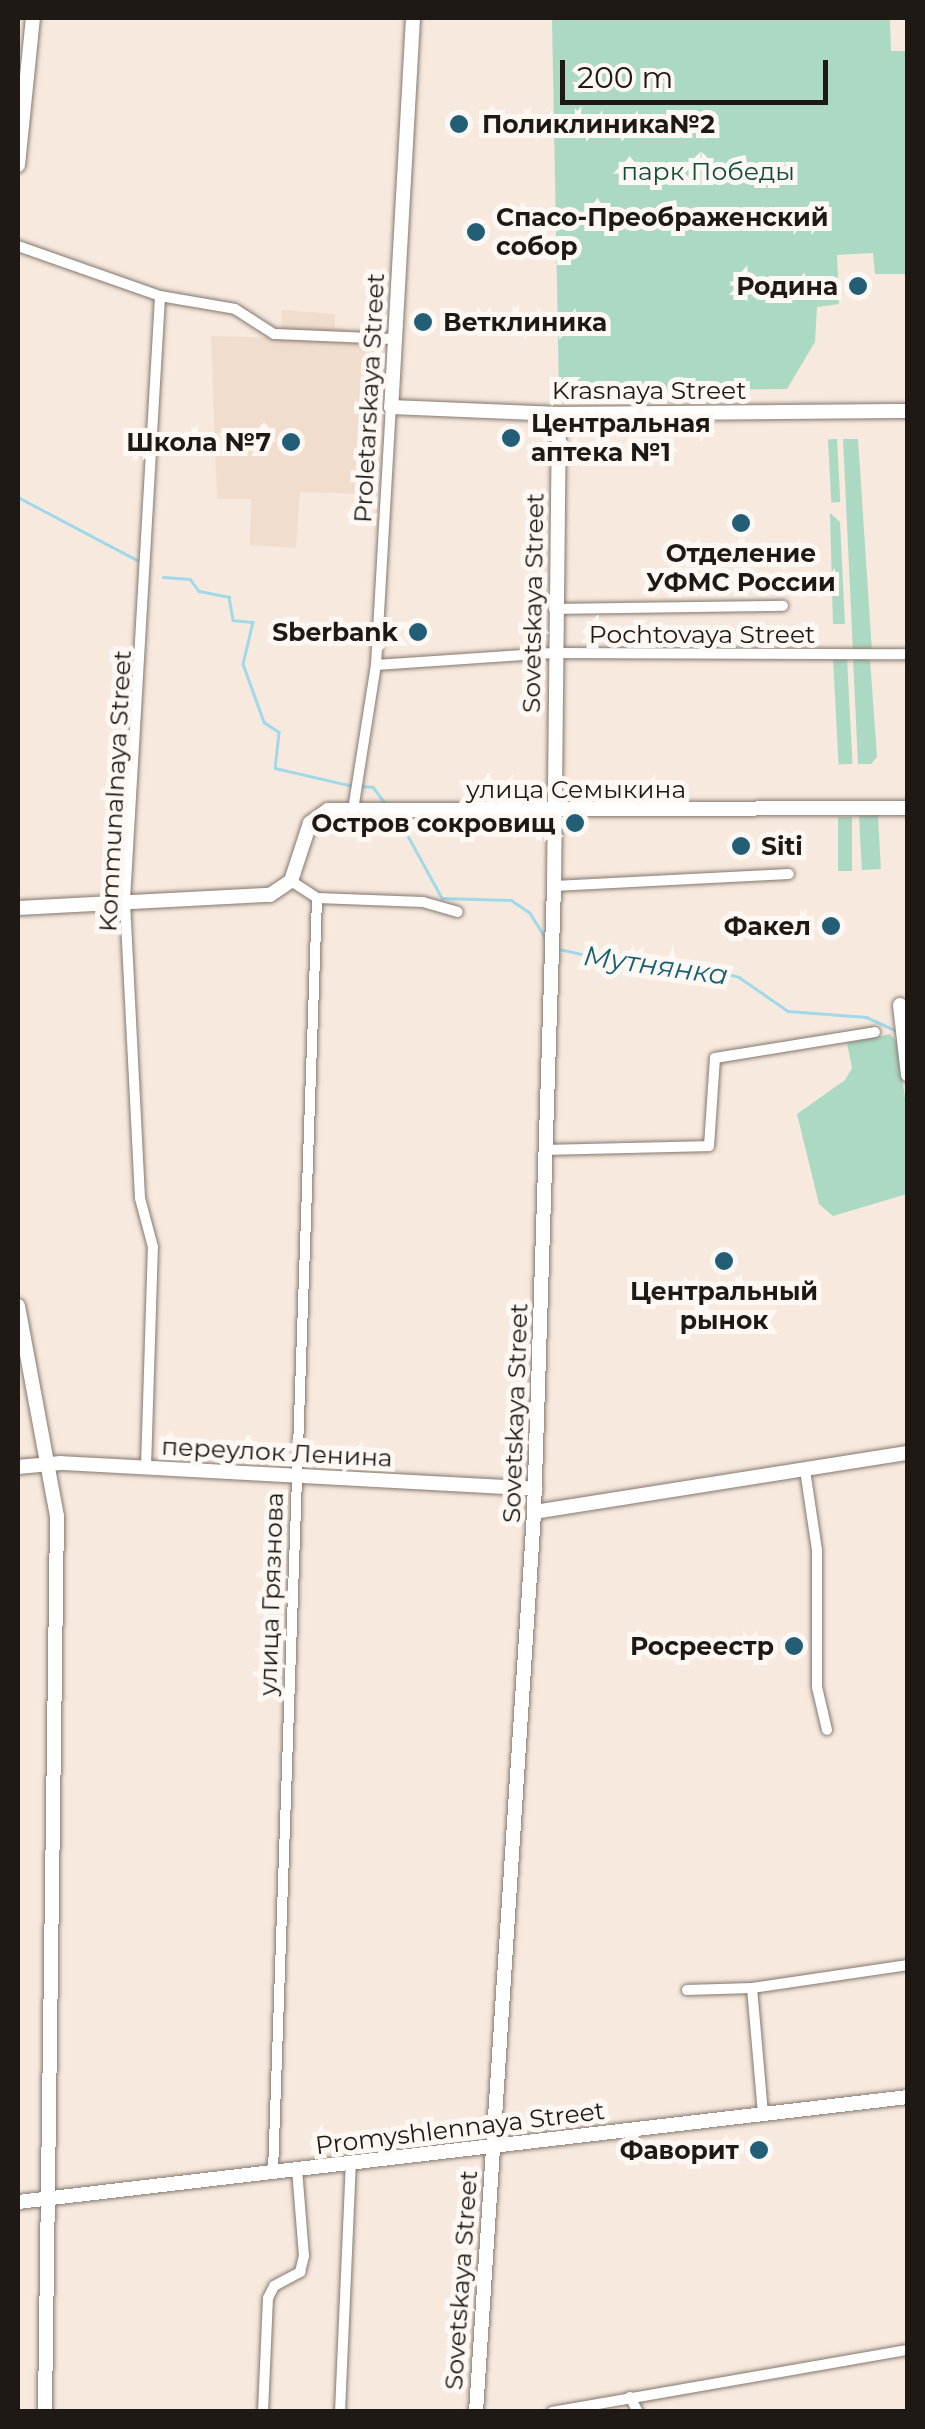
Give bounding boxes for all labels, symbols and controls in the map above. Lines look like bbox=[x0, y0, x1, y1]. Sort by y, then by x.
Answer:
scale bar bbox=[565, 40, 832, 102]
text: 200 m bbox=[577, 59, 673, 96]
place label: Поликлиника№2 bbox=[482, 109, 715, 139]
marker: Поликлиника№2 bbox=[446, 111, 472, 137]
park label: парк Победы bbox=[621, 156, 795, 186]
place label: Спасо-Преображенский собор bbox=[496, 203, 829, 262]
marker: Спасо-Преображенский собор bbox=[465, 221, 487, 243]
place label: Родина bbox=[736, 271, 838, 301]
street label: Proletarskaya Street bbox=[347, 272, 391, 524]
marker: Родина bbox=[847, 275, 869, 297]
place label: Ветклиника bbox=[443, 307, 607, 337]
marker: Ветклиника bbox=[412, 311, 434, 333]
street label: Krasnaya Street bbox=[552, 375, 746, 405]
place label: Центральная аптека №1 bbox=[531, 409, 711, 468]
place label: Школа №7 bbox=[126, 427, 271, 457]
marker: Центральная аптека №1 bbox=[500, 427, 522, 449]
marker: Школа №7 bbox=[280, 431, 302, 453]
street label: Sovetskaya Street bbox=[516, 493, 550, 713]
marker: Отделение УФМС России bbox=[730, 512, 752, 534]
place label: Отделение УФМС России bbox=[646, 539, 836, 598]
place label: Sberbank bbox=[272, 617, 398, 647]
street label: Pochtovaya Street bbox=[589, 619, 815, 649]
marker: Sberbank bbox=[407, 621, 429, 643]
street label: Kommunalnaya Street bbox=[93, 649, 137, 933]
street label: улица Семыкина bbox=[466, 774, 686, 804]
place label: Остров сокровищ bbox=[311, 808, 555, 838]
marker: Остров сокровищ bbox=[564, 812, 586, 834]
place label: Siti bbox=[761, 831, 803, 861]
marker: Siti bbox=[730, 835, 752, 857]
place label: Факел bbox=[724, 911, 811, 941]
marker: Факел bbox=[820, 915, 842, 937]
water label: Мутнянка bbox=[582, 938, 730, 992]
marker: Центральный рынок bbox=[713, 1250, 735, 1272]
place label: Центральный рынок bbox=[630, 1277, 818, 1336]
street label: Sovetskaya Street bbox=[496, 1302, 534, 1524]
street label: переулок Ленина bbox=[161, 1431, 393, 1473]
street label: улица Грязнова bbox=[252, 1492, 290, 1696]
place label: Росреестр bbox=[630, 1631, 774, 1661]
marker: Росреестр bbox=[783, 1635, 805, 1657]
street label: Promyshlennaya Street bbox=[314, 2095, 606, 2161]
place label: Фаворит bbox=[620, 2135, 739, 2165]
marker: Фаворит bbox=[748, 2139, 770, 2161]
street label: Sovetskaya Street bbox=[438, 2169, 484, 2391]

